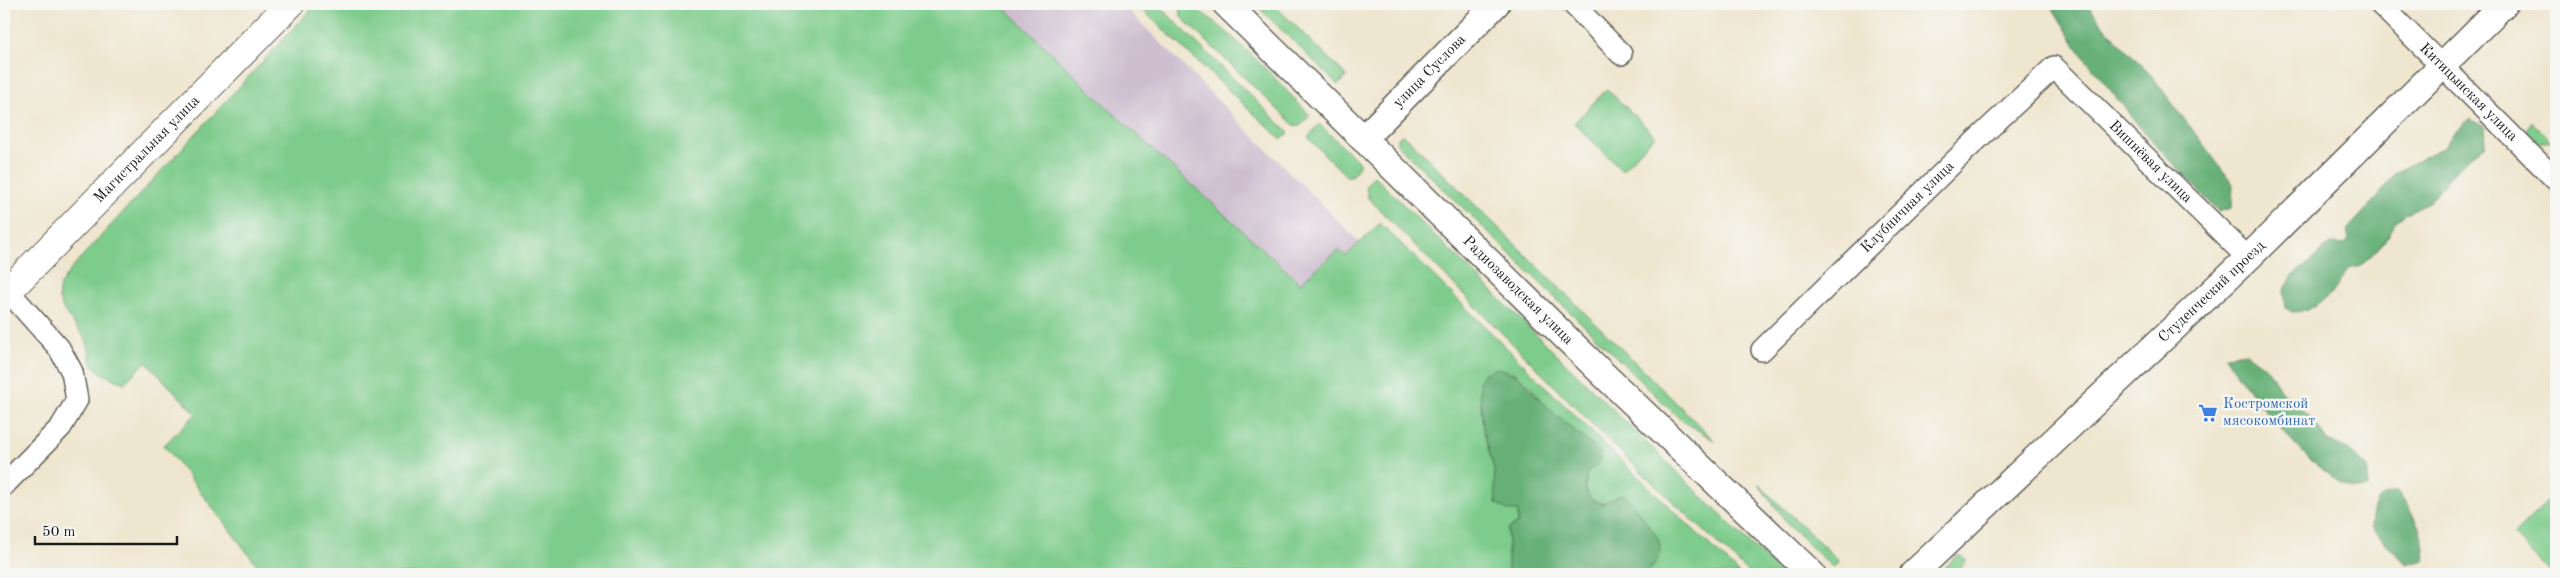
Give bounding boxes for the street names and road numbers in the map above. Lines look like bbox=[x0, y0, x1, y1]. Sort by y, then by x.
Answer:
street label: улица Суслова bbox=[1391, 31, 1469, 111]
street label: Китицынская улица bbox=[2417, 41, 2521, 145]
street label: Магистральная улица bbox=[91, 93, 203, 206]
street label: Вишнёвая улица bbox=[2106, 118, 2195, 206]
street label: Клубничная улица bbox=[1858, 158, 1958, 256]
street label: Радиозаводская улица bbox=[1460, 233, 1576, 348]
street label: Студенческий проезд bbox=[2156, 238, 2268, 345]

